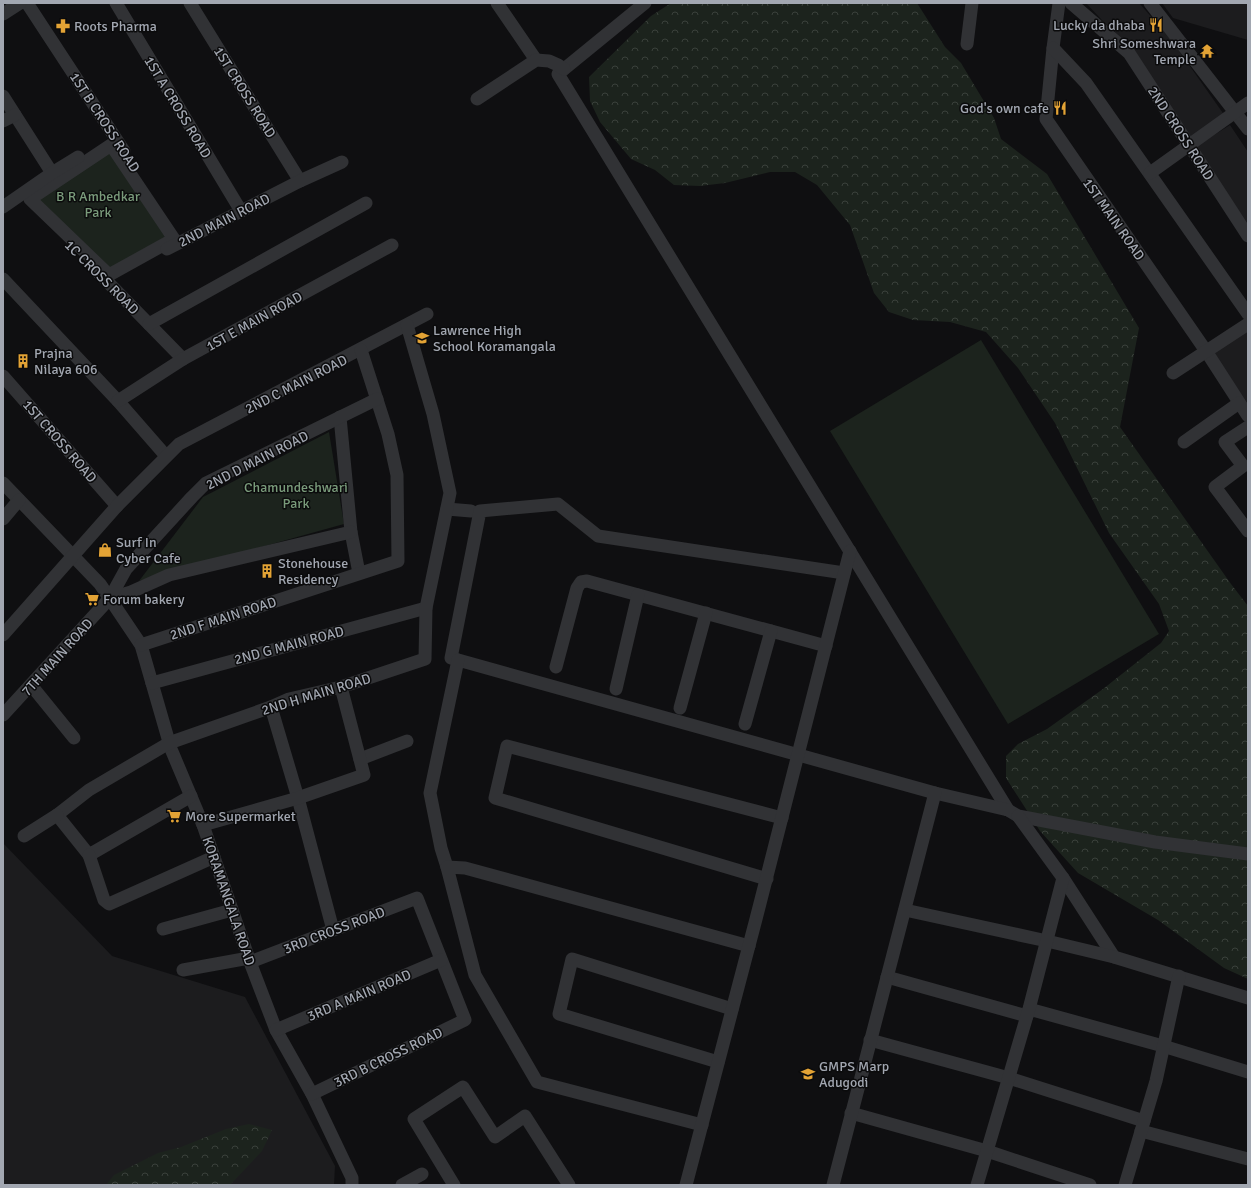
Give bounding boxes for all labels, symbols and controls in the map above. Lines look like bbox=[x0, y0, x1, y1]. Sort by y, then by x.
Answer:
place label: Lucky da dhaba bbox=[1053, 17, 1145, 34]
restaurant icon: Lucky da dhaba bbox=[1148, 17, 1164, 33]
pharmacy icon: Roots Pharma bbox=[55, 18, 71, 34]
place label: Roots Pharma bbox=[74, 18, 157, 35]
place label: Shri Someshwara Temple bbox=[1092, 35, 1196, 68]
temple icon: Shri Someshwara Temple bbox=[1199, 43, 1215, 59]
street label: 1ST CROSS ROAD bbox=[210, 44, 279, 141]
street label: 1ST A CROSS ROAD bbox=[140, 53, 215, 161]
street label: 1ST B CROSS ROAD bbox=[66, 69, 143, 175]
street label: 2ND CROSS ROAD bbox=[1144, 83, 1217, 183]
place label: God's own cafe bbox=[960, 100, 1049, 117]
restaurant icon: God's own cafe bbox=[1052, 100, 1068, 116]
street label: 1ST MAIN ROAD bbox=[1079, 175, 1148, 264]
park label: B R Ambedkar Park bbox=[56, 188, 141, 221]
street label: 2ND MAIN ROAD bbox=[176, 190, 273, 251]
street label: 1C CROSS ROAD bbox=[61, 237, 142, 318]
street label: 1ST E MAIN ROAD bbox=[203, 288, 305, 355]
place label: Lawrence High School Koramangala bbox=[433, 322, 556, 355]
school or university icon: Lawrence High School Koramangala bbox=[414, 330, 430, 346]
place label: Prajna Nilaya 606 bbox=[34, 345, 98, 378]
street label: 2ND C MAIN ROAD bbox=[242, 351, 350, 417]
building icon: Prajna Nilaya 606 bbox=[15, 353, 31, 369]
street label: 1ST CROSS ROAD bbox=[19, 396, 100, 486]
street label: 2ND D MAIN ROAD bbox=[203, 427, 311, 494]
park label: Chamundeshwari Park bbox=[244, 479, 348, 512]
place label: Surf In Cyber Cafe bbox=[116, 534, 181, 567]
shop icon: Surf In Cyber Cafe bbox=[97, 542, 113, 558]
place label: Stonehouse Residency bbox=[278, 555, 348, 588]
building icon: Stonehouse Residency bbox=[259, 563, 275, 579]
supermarket icon: Forum bakery bbox=[84, 591, 100, 607]
place label: Forum bakery bbox=[103, 591, 185, 608]
street label: 2ND F MAIN ROAD bbox=[168, 593, 279, 644]
street label: 7TH MAIN ROAD bbox=[18, 615, 97, 700]
street label: 2ND G MAIN ROAD bbox=[232, 623, 346, 668]
street label: 2ND H MAIN ROAD bbox=[260, 670, 373, 719]
supermarket icon: More Supermarket bbox=[166, 808, 182, 824]
place label: More Supermarket bbox=[185, 808, 296, 825]
street label: KORAMANGALA ROAD bbox=[199, 835, 259, 968]
street label: 3RD CROSS ROAD bbox=[281, 903, 387, 958]
street label: 3RD A MAIN ROAD bbox=[305, 966, 414, 1025]
street label: 3RD B CROSS ROAD bbox=[331, 1024, 445, 1091]
place label: GMPS Marp Adugodi bbox=[819, 1058, 889, 1091]
school or university icon: GMPS Marp Adugodi bbox=[800, 1066, 816, 1082]

